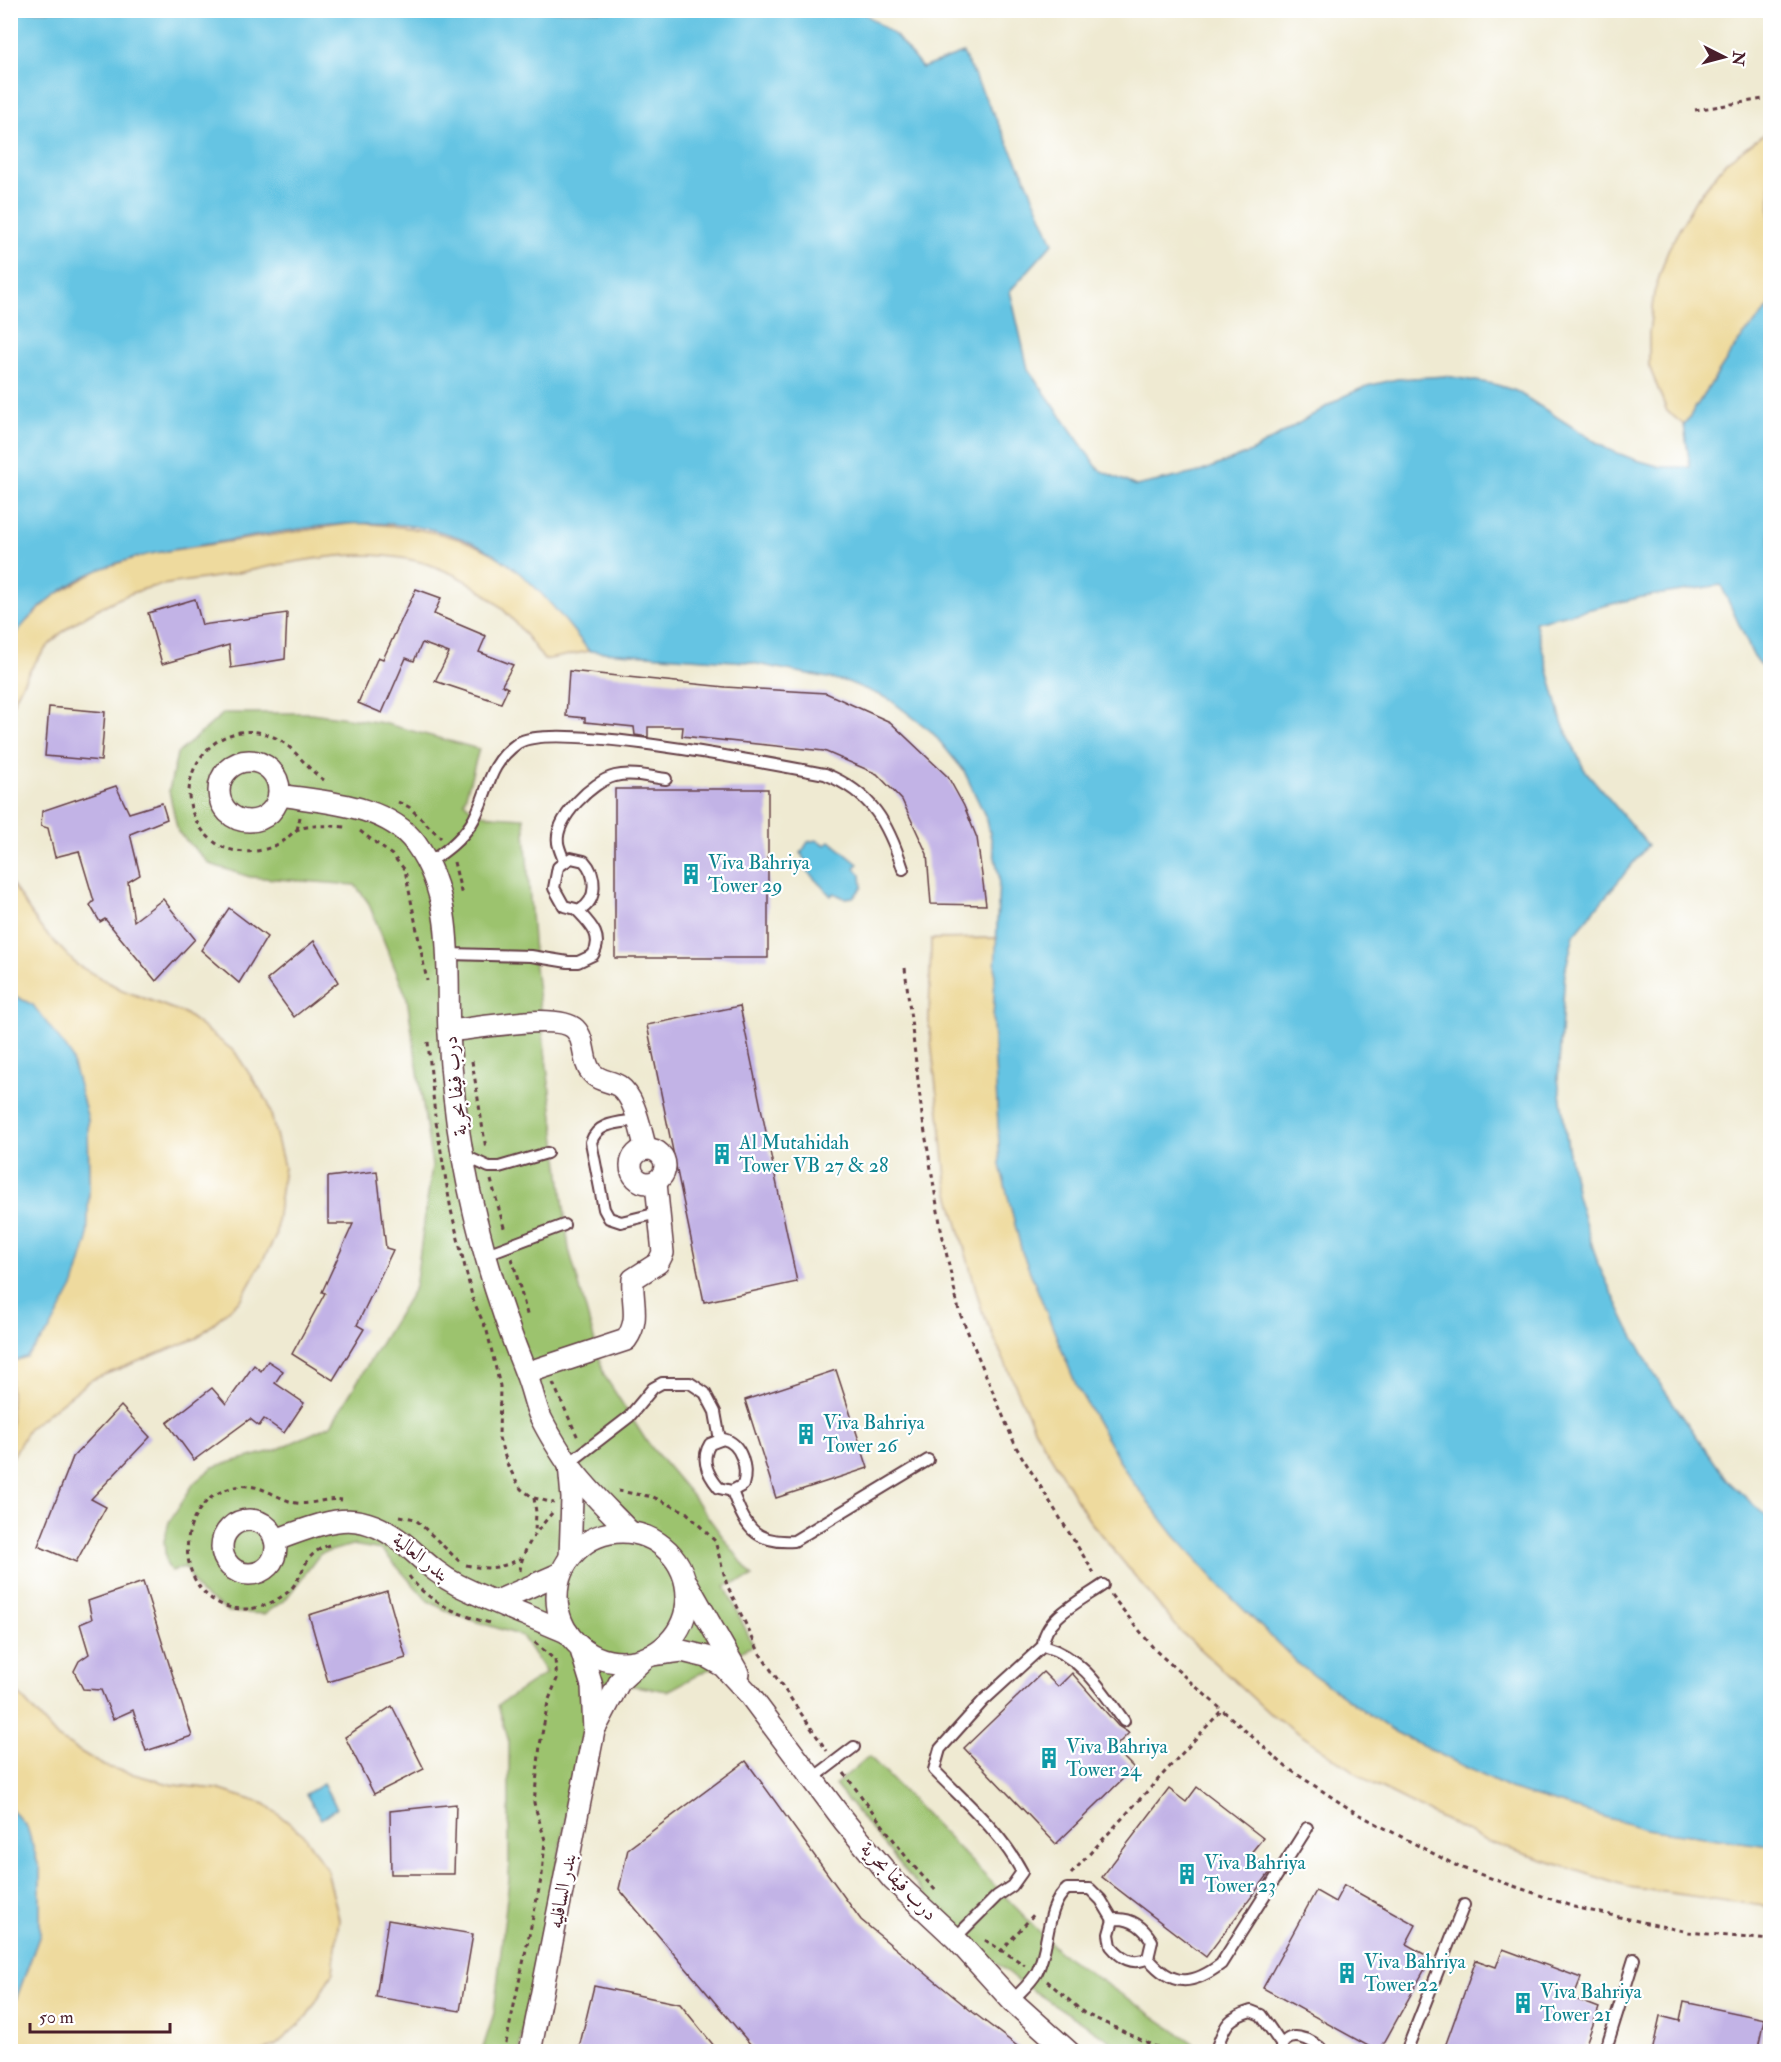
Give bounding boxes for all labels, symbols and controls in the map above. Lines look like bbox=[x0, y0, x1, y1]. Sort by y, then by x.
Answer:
north arrow bbox=[1694, 27, 1754, 87]
text: N bbox=[1727, 49, 1749, 67]
place label: Viva Bahriya Tower 29 bbox=[708, 850, 811, 898]
building icon: Viva Bahriya Tower 29 bbox=[679, 862, 703, 886]
street label: درب فيفا بحرية bbox=[437, 1035, 473, 1137]
place label: Al Mutahidah Tower VB 27 & 28 bbox=[738, 1130, 888, 1178]
building icon: Al Mutahidah Tower VB 27 & 28 bbox=[710, 1142, 734, 1166]
place label: Viva Bahriya Tower 26 bbox=[823, 1410, 926, 1458]
building icon: Viva Bahriya Tower 26 bbox=[794, 1422, 818, 1446]
street label: بندر العالية bbox=[387, 1527, 455, 1587]
place label: Viva Bahriya Tower 24 bbox=[1066, 1734, 1169, 1782]
building icon: Viva Bahriya Tower 24 bbox=[1037, 1746, 1061, 1770]
street label: درب فيفا بحرية bbox=[855, 1836, 943, 1926]
place label: Viva Bahriya Tower 23 bbox=[1204, 1850, 1307, 1898]
street label: بندر السافليه bbox=[542, 1851, 582, 1931]
building icon: Viva Bahriya Tower 23 bbox=[1175, 1862, 1199, 1886]
place label: Viva Bahriya Tower 22 bbox=[1364, 1949, 1467, 1997]
building icon: Viva Bahriya Tower 22 bbox=[1335, 1961, 1359, 1985]
place label: Viva Bahriya Tower 21 bbox=[1540, 1979, 1643, 2027]
building icon: Viva Bahriya Tower 21 bbox=[1511, 1991, 1535, 2015]
scale bar bbox=[30, 1996, 170, 2034]
text: 50 m bbox=[39, 2006, 74, 2029]

